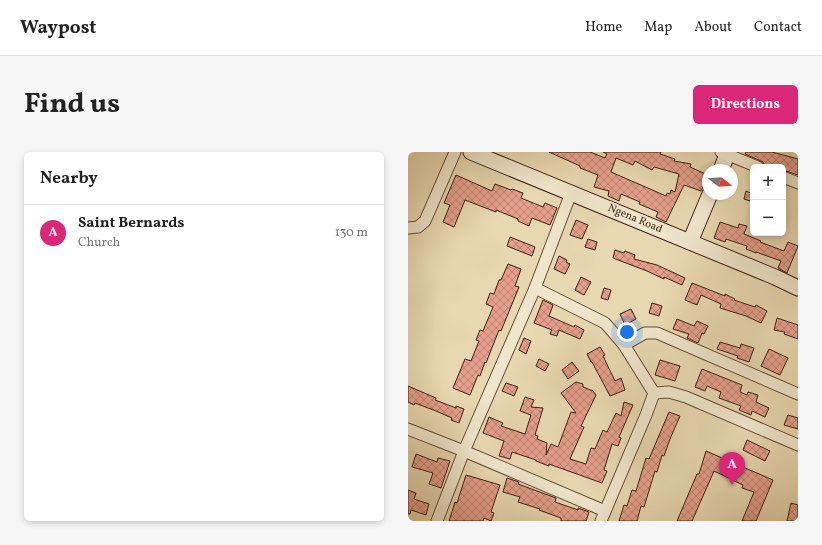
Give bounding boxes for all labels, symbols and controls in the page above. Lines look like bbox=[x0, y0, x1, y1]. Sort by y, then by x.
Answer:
text: Waypost bbox=[20, 15, 96, 41]
text: Home bbox=[585, 18, 622, 37]
text: Map bbox=[644, 18, 672, 37]
text: About bbox=[694, 18, 732, 37]
text: Contact bbox=[754, 18, 802, 37]
text: Find us bbox=[24, 85, 120, 124]
button: Directions bbox=[693, 85, 798, 124]
north arrow bbox=[702, 164, 738, 200]
map controls bbox=[750, 164, 786, 236]
button: + bbox=[750, 164, 786, 200]
text: Nearby bbox=[40, 167, 98, 190]
button: − bbox=[750, 200, 786, 236]
street label: Ngena Road bbox=[605, 201, 665, 237]
text: Saint Bernards bbox=[78, 213, 184, 234]
text: A bbox=[48, 224, 58, 242]
text: 130 m bbox=[335, 224, 368, 242]
text: Church bbox=[78, 234, 120, 252]
your location bbox=[617, 322, 637, 342]
pin: A bbox=[719, 452, 745, 485]

